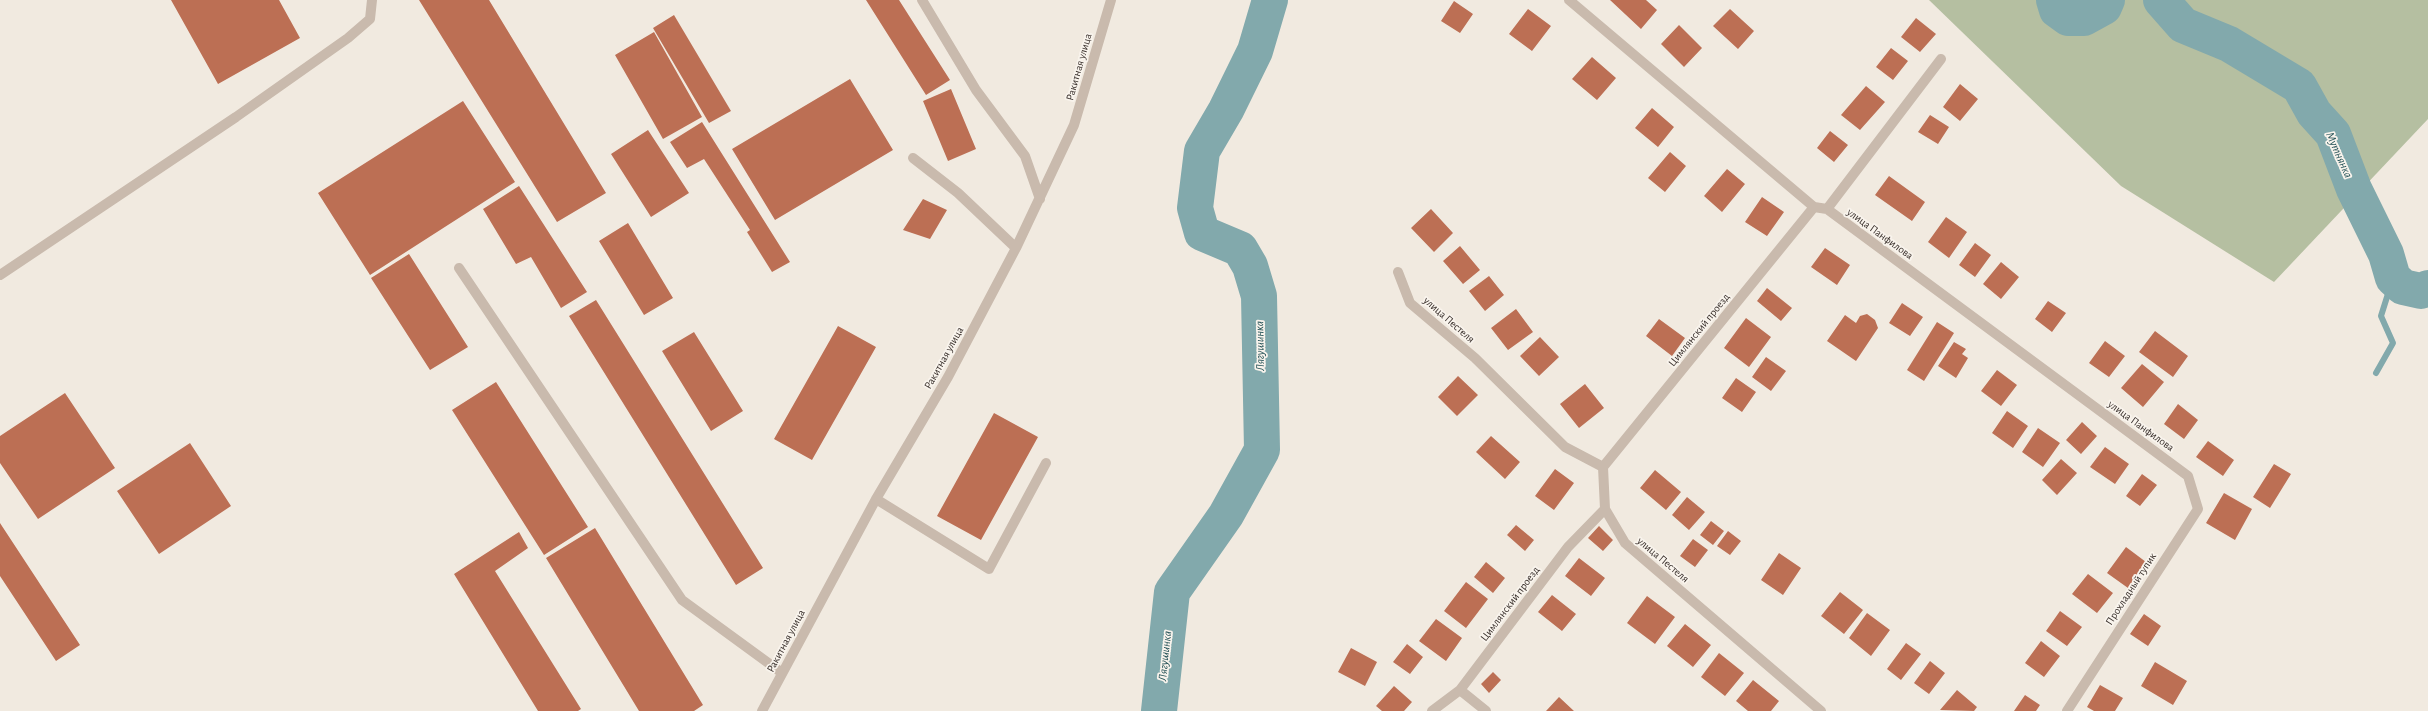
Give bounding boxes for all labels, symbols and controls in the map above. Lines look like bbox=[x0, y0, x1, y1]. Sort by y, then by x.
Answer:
street label: Ракитная улица bbox=[1063, 32, 1095, 102]
water label: Мутнянка bbox=[2323, 130, 2355, 180]
street label: улица Панфилова bbox=[1844, 206, 1916, 262]
street label: Цимлянский проезд bbox=[1665, 291, 1733, 369]
street label: улица Пестеля bbox=[1421, 294, 1477, 346]
water label: Лягушинка bbox=[1252, 321, 1268, 371]
street label: Ракитная улица bbox=[921, 325, 967, 391]
street label: улица Панфилова bbox=[2105, 398, 2177, 454]
street label: улица Пестеля bbox=[1634, 534, 1692, 586]
street label: Прохладный тупик bbox=[2103, 550, 2159, 628]
street label: Цимлянский проезд bbox=[1478, 564, 1542, 644]
street label: Ракитная улица bbox=[764, 607, 808, 675]
water label: Лягушинка bbox=[1155, 630, 1175, 682]

